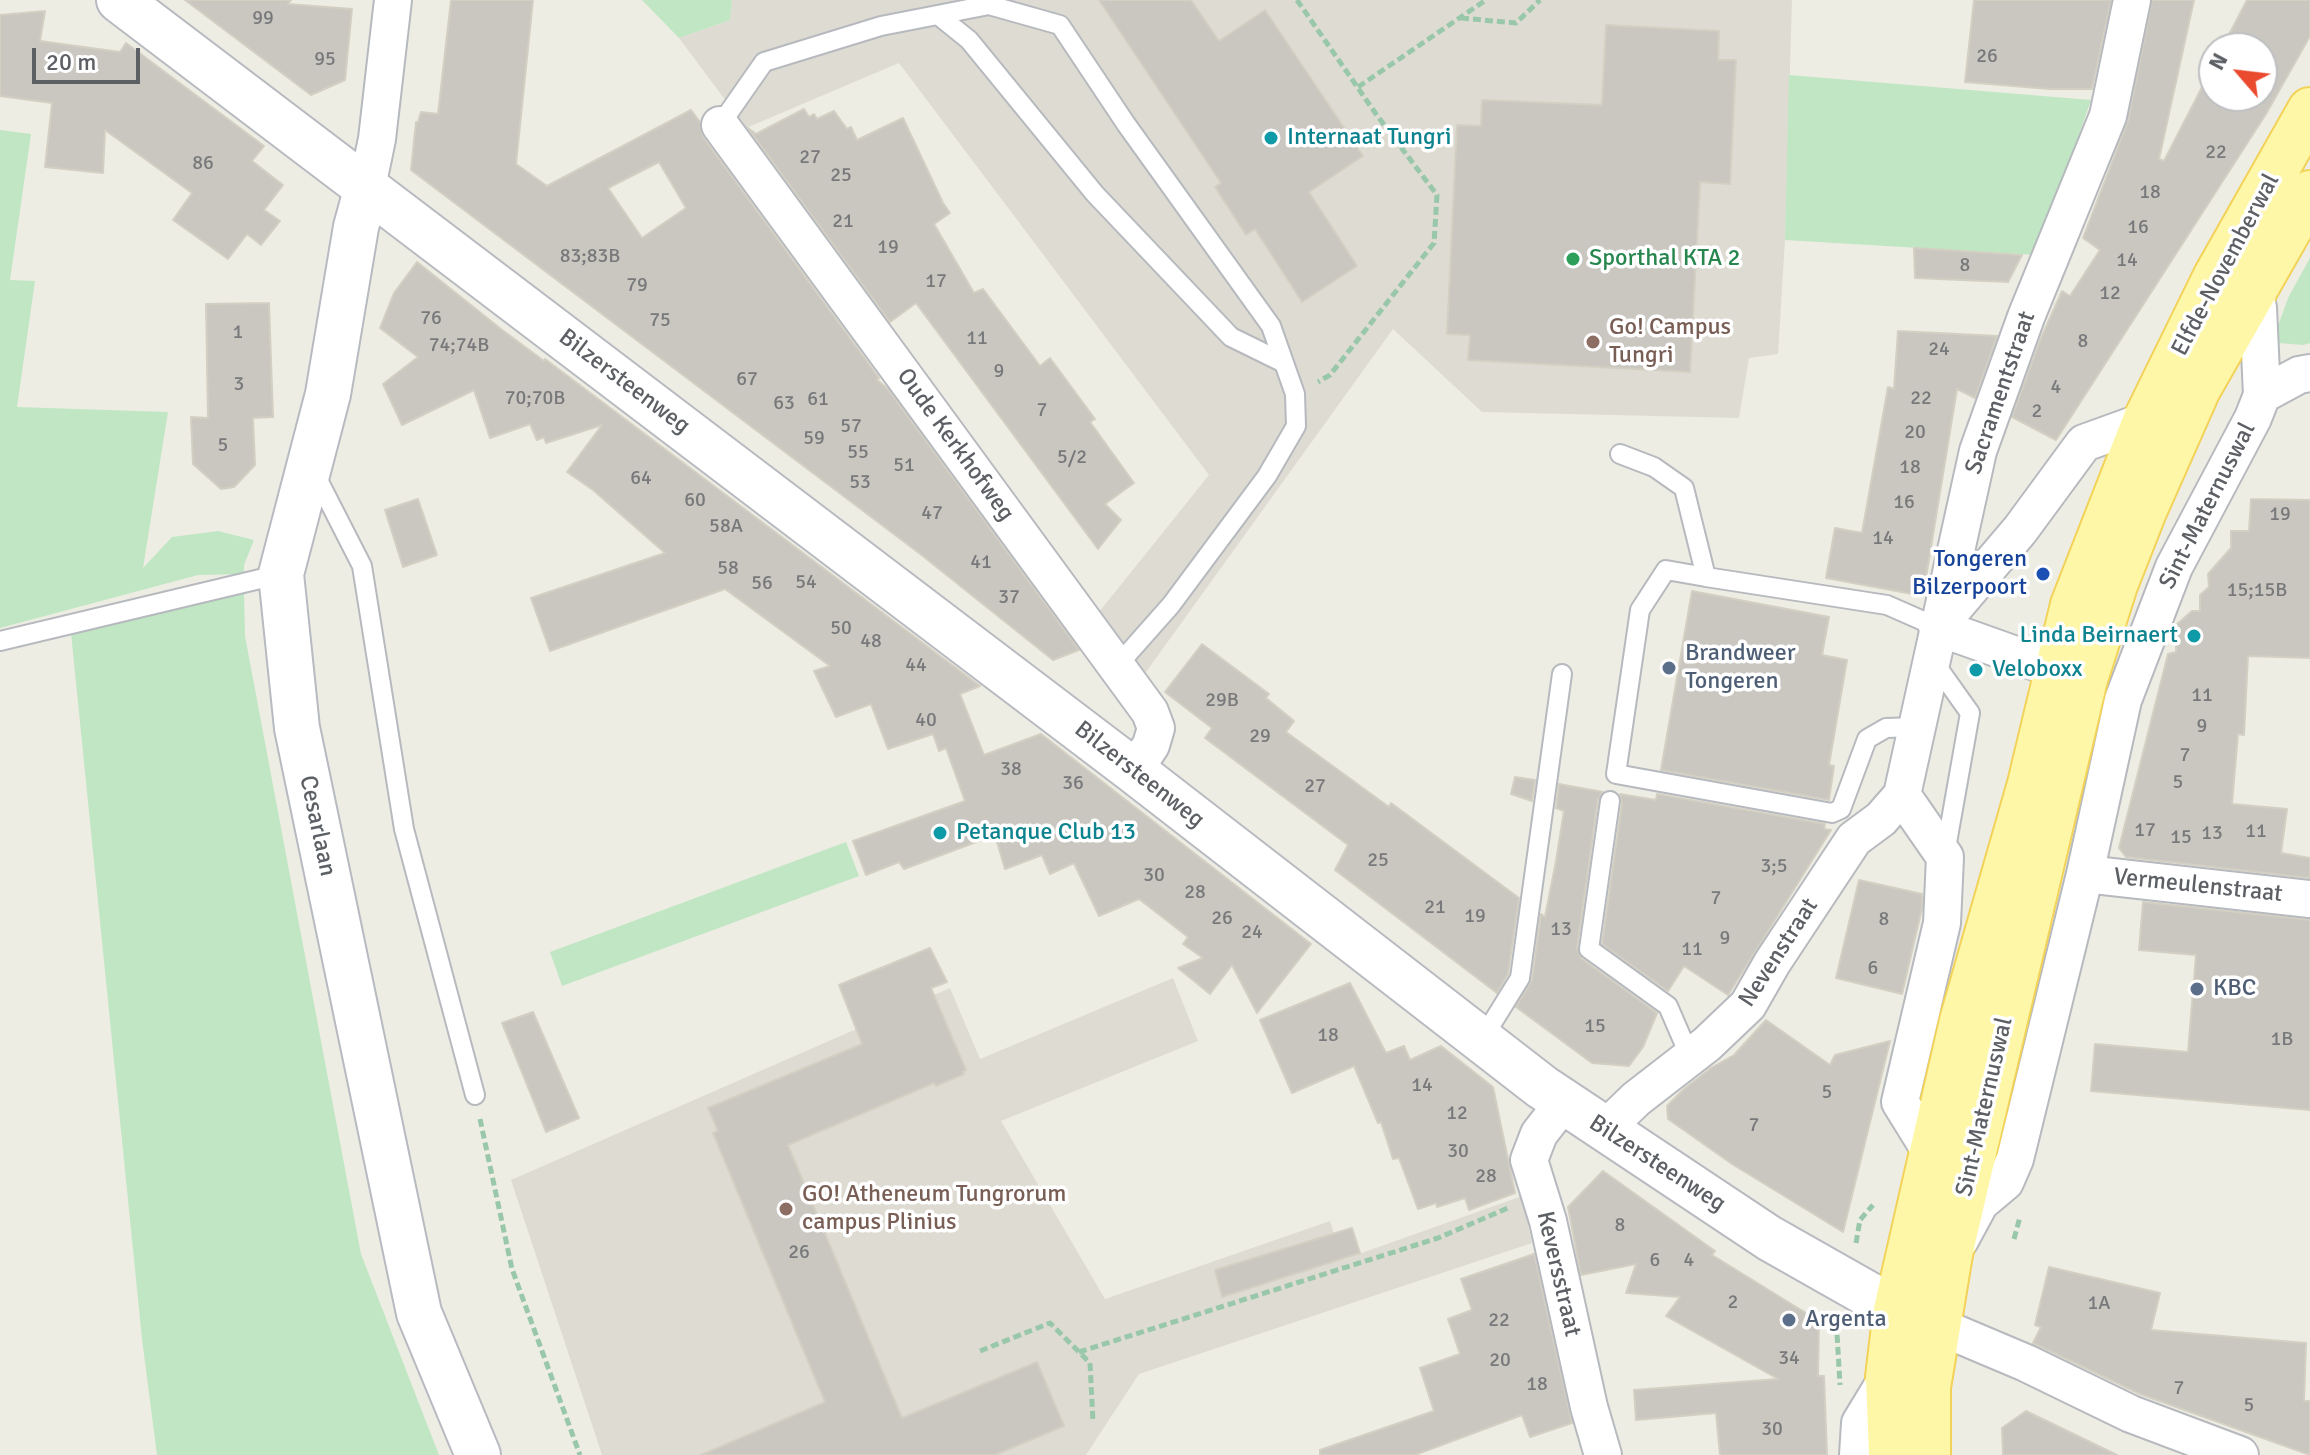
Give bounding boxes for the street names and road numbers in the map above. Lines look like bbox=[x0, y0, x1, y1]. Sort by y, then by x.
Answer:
street label: Elfde-Novemberwal bbox=[2166, 169, 2286, 361]
street label: Sacramentstraat bbox=[1960, 308, 2042, 478]
street label: Bilzersteenweg bbox=[553, 323, 695, 441]
street label: Oude Kerkhofweg bbox=[890, 363, 1020, 527]
street label: Sint-Maternuswal bbox=[2154, 418, 2262, 594]
street label: Bilzersteenweg bbox=[1068, 715, 1210, 835]
street label: Cesarlaan bbox=[292, 773, 342, 879]
street label: Vermeulenstraat bbox=[2112, 863, 2284, 909]
street label: Nevenstraat bbox=[1733, 893, 1825, 1013]
street label: Sint-Maternuswal bbox=[1950, 1015, 2020, 1199]
street label: Bilzersteenweg bbox=[1583, 1109, 1731, 1219]
street label: Keversstraat bbox=[1530, 1209, 1586, 1339]

